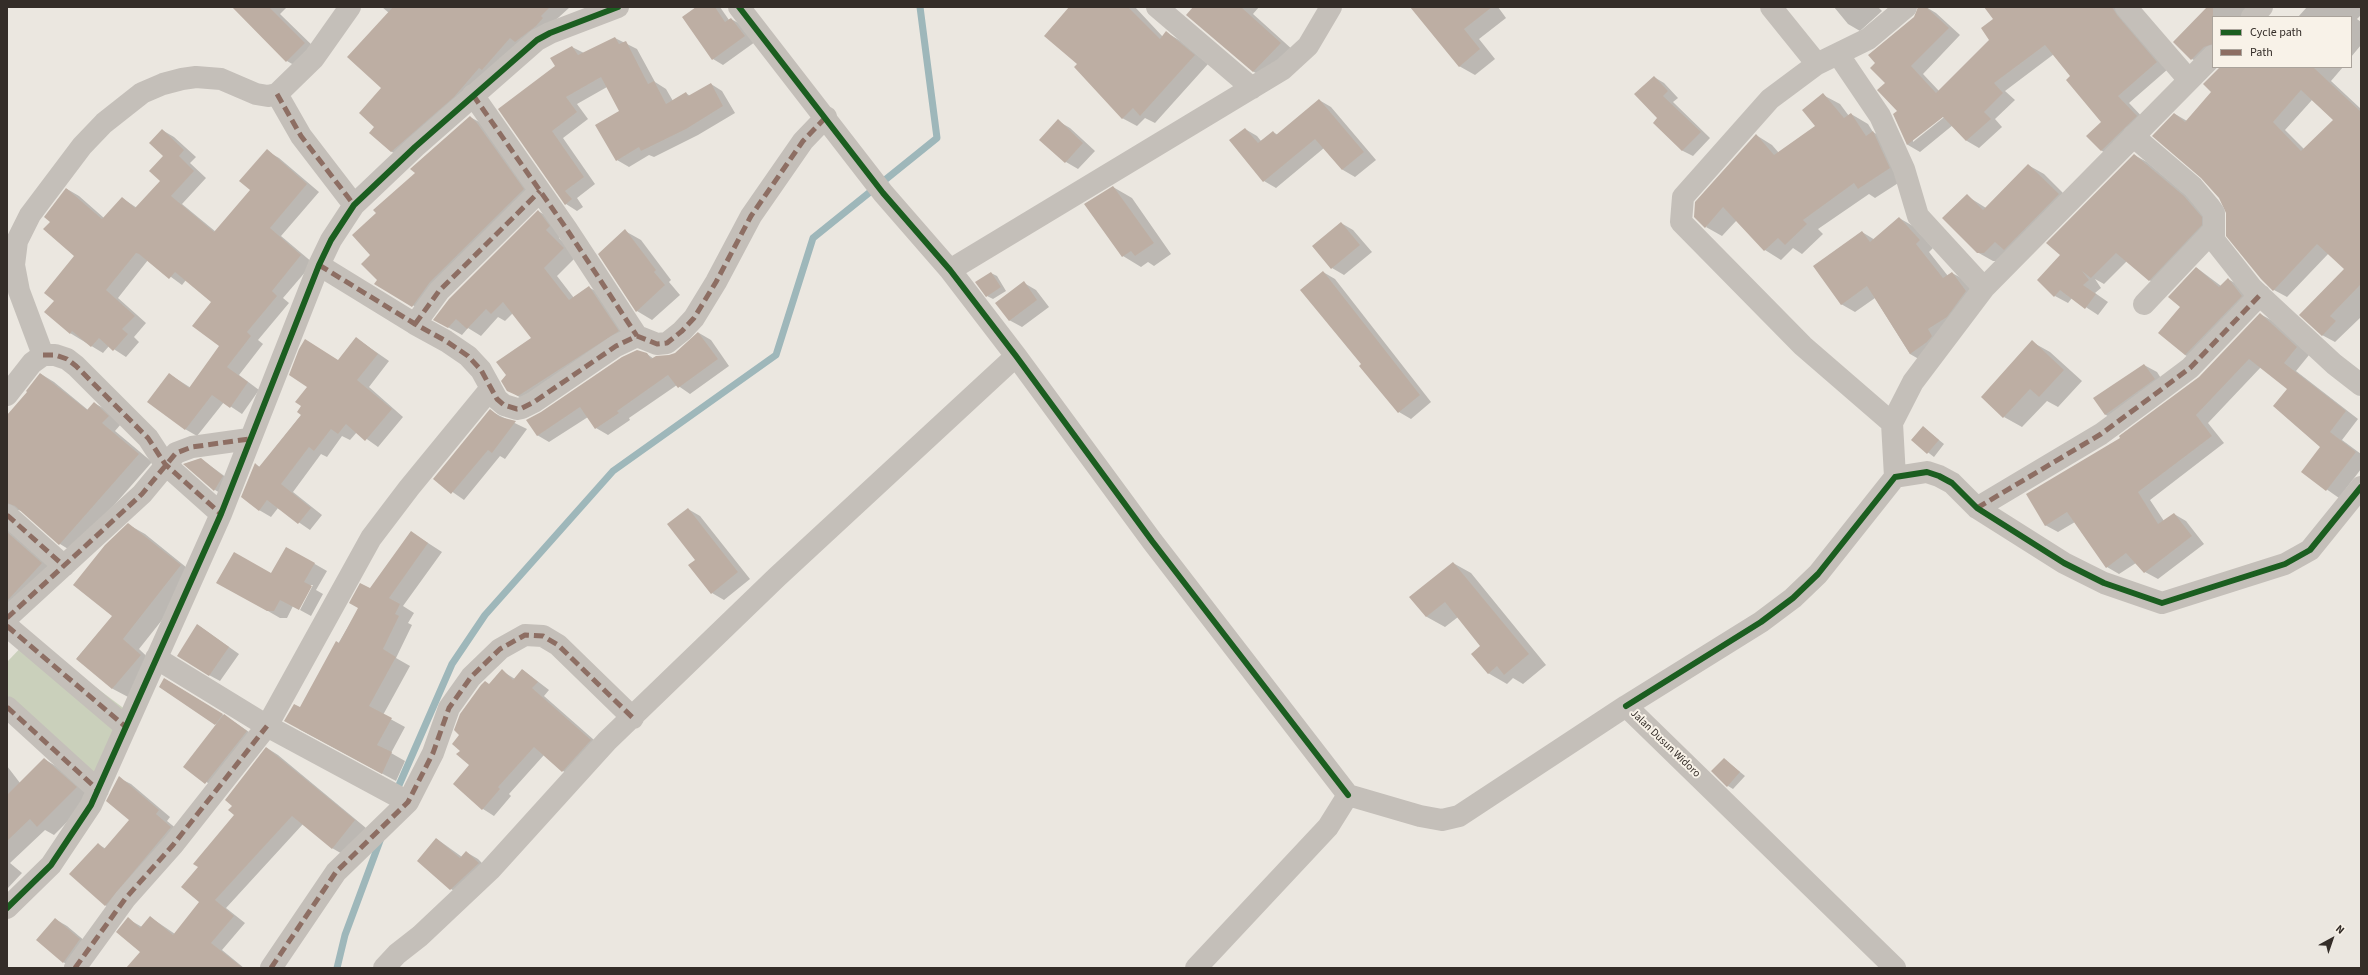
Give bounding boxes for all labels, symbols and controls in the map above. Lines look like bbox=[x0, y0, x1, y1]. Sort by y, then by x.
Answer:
legend bbox=[2212, 16, 2352, 68]
text: Cycle path bbox=[2250, 24, 2302, 41]
text: Path bbox=[2250, 44, 2273, 61]
street label: Jalan Dusun Widoro bbox=[1627, 707, 1703, 781]
north arrow bbox=[2312, 919, 2352, 959]
text: N bbox=[2332, 921, 2348, 938]

